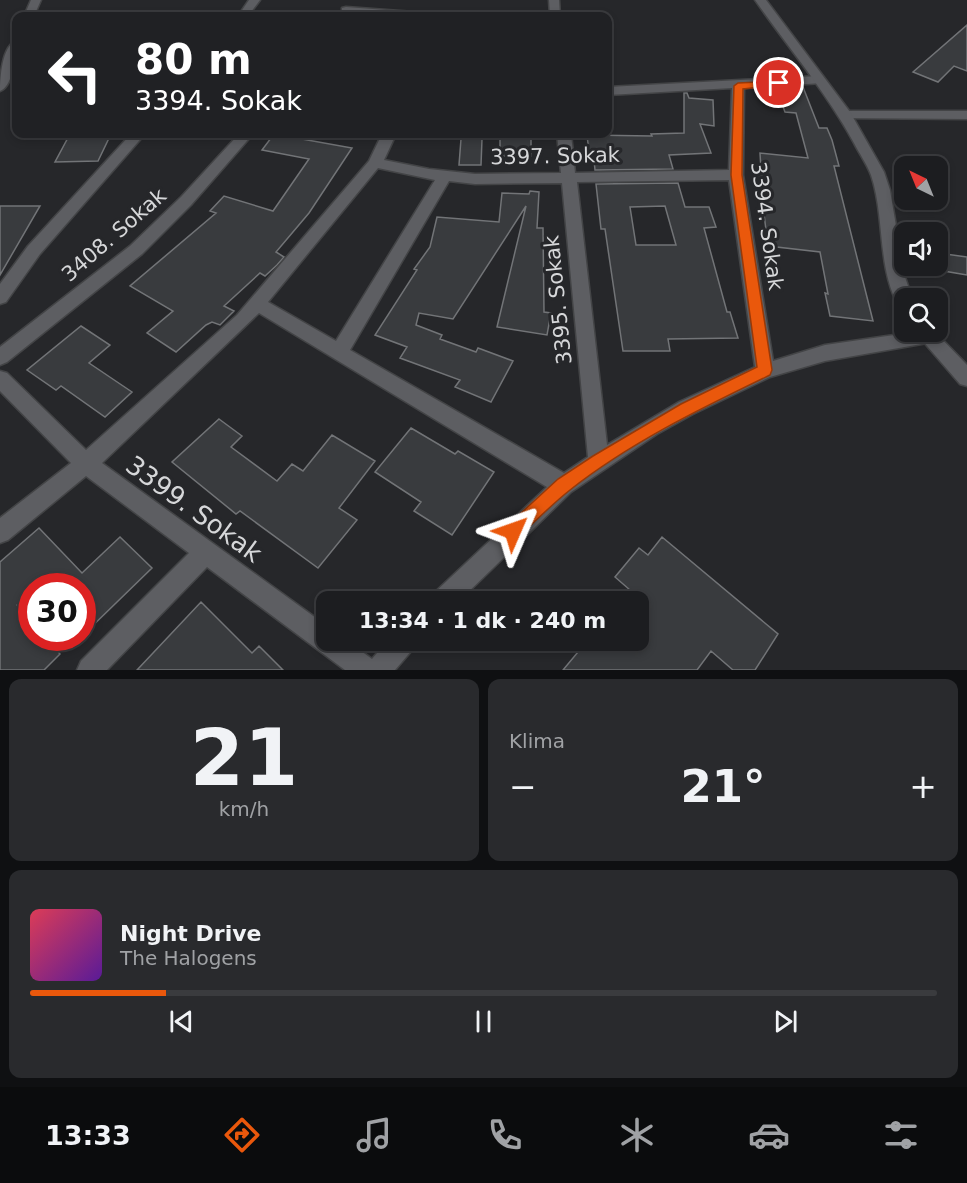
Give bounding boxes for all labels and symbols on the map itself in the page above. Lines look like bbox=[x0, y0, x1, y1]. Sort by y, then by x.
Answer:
pin bbox=[753, 57, 804, 108]
street label: 3397. Sokak bbox=[490, 143, 621, 169]
north arrow bbox=[894, 156, 948, 210]
street label: 3394. Sokak bbox=[746, 160, 788, 293]
street label: 3408. Sokak bbox=[57, 183, 171, 287]
street label: 3395. Sokak bbox=[539, 233, 577, 366]
street label: 3399. Sokak bbox=[120, 450, 268, 568]
position arrow bbox=[481, 499, 545, 563]
speed limit sign: 30 bbox=[18, 573, 96, 651]

